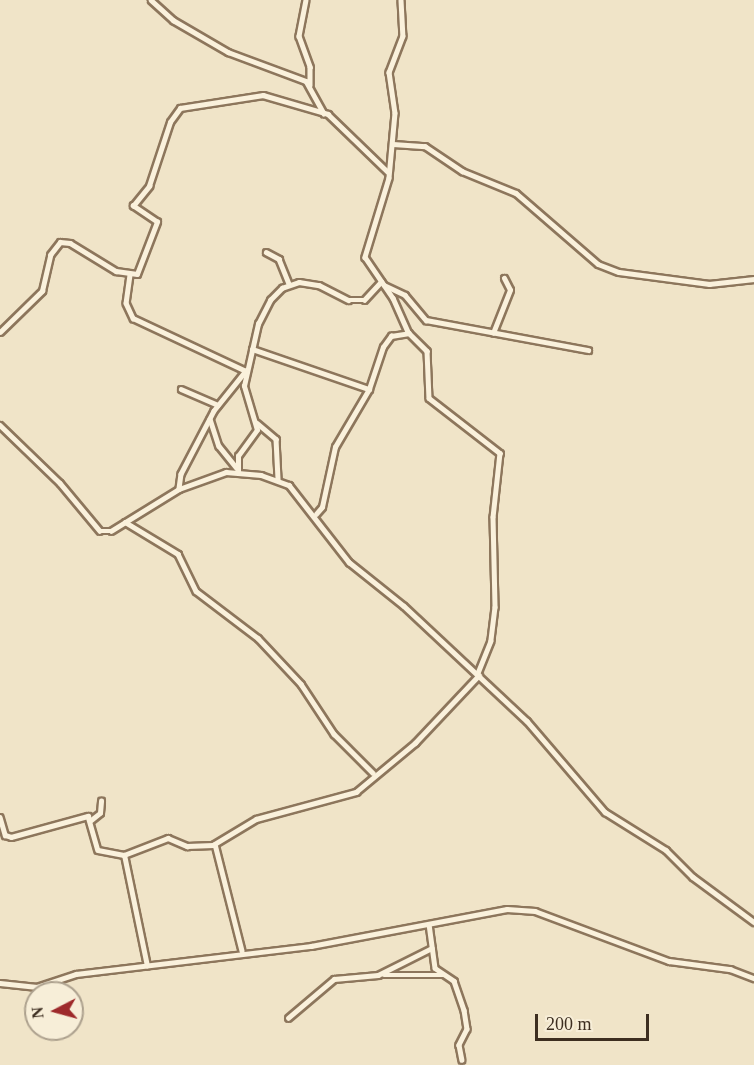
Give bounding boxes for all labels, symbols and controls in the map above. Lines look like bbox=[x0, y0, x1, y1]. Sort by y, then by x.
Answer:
north arrow bbox=[24, 981, 84, 1041]
scale bar bbox=[538, 1002, 652, 1040]
text: N bbox=[29, 1006, 47, 1019]
text: 200 m bbox=[546, 1014, 592, 1034]

